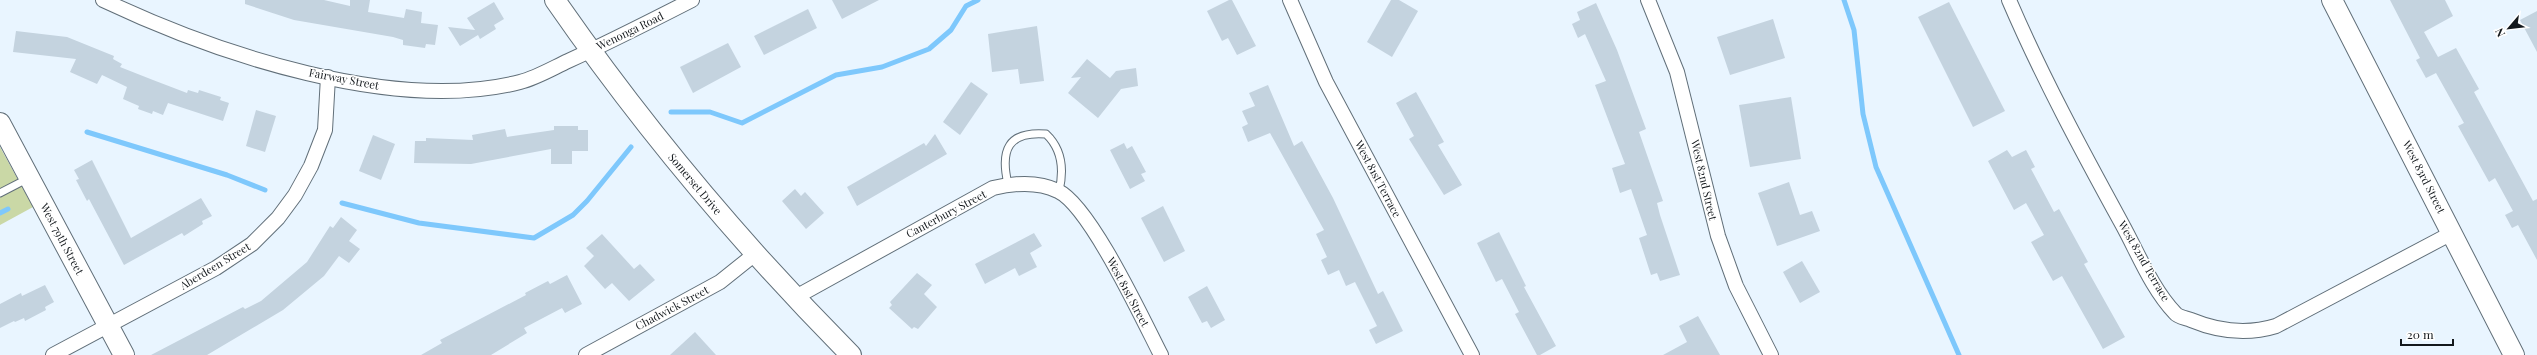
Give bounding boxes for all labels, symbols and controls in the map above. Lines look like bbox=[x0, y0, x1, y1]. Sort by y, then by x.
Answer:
street label: Wenonga Road bbox=[593, 8, 666, 54]
north arrow bbox=[2489, 8, 2529, 48]
text: N bbox=[2491, 26, 2508, 40]
street label: Fairway Street bbox=[308, 64, 380, 93]
street label: West 81st Terrace bbox=[1351, 137, 1405, 220]
street label: West 82nd Street bbox=[1688, 137, 1721, 222]
street label: West 83rd Street bbox=[2399, 137, 2449, 216]
street label: Somerset Drive bbox=[665, 150, 726, 218]
street label: Canterbury Street bbox=[903, 186, 989, 241]
street label: West 79th Street bbox=[37, 200, 88, 277]
street label: West 82nd Terrace bbox=[2115, 217, 2174, 304]
street label: Aberdeen Street bbox=[176, 239, 253, 293]
street label: West 81st Street bbox=[1103, 253, 1153, 329]
street label: Chadwick Street bbox=[632, 282, 711, 333]
scale bar bbox=[2401, 321, 2453, 347]
text: 20 m bbox=[2407, 326, 2434, 342]

